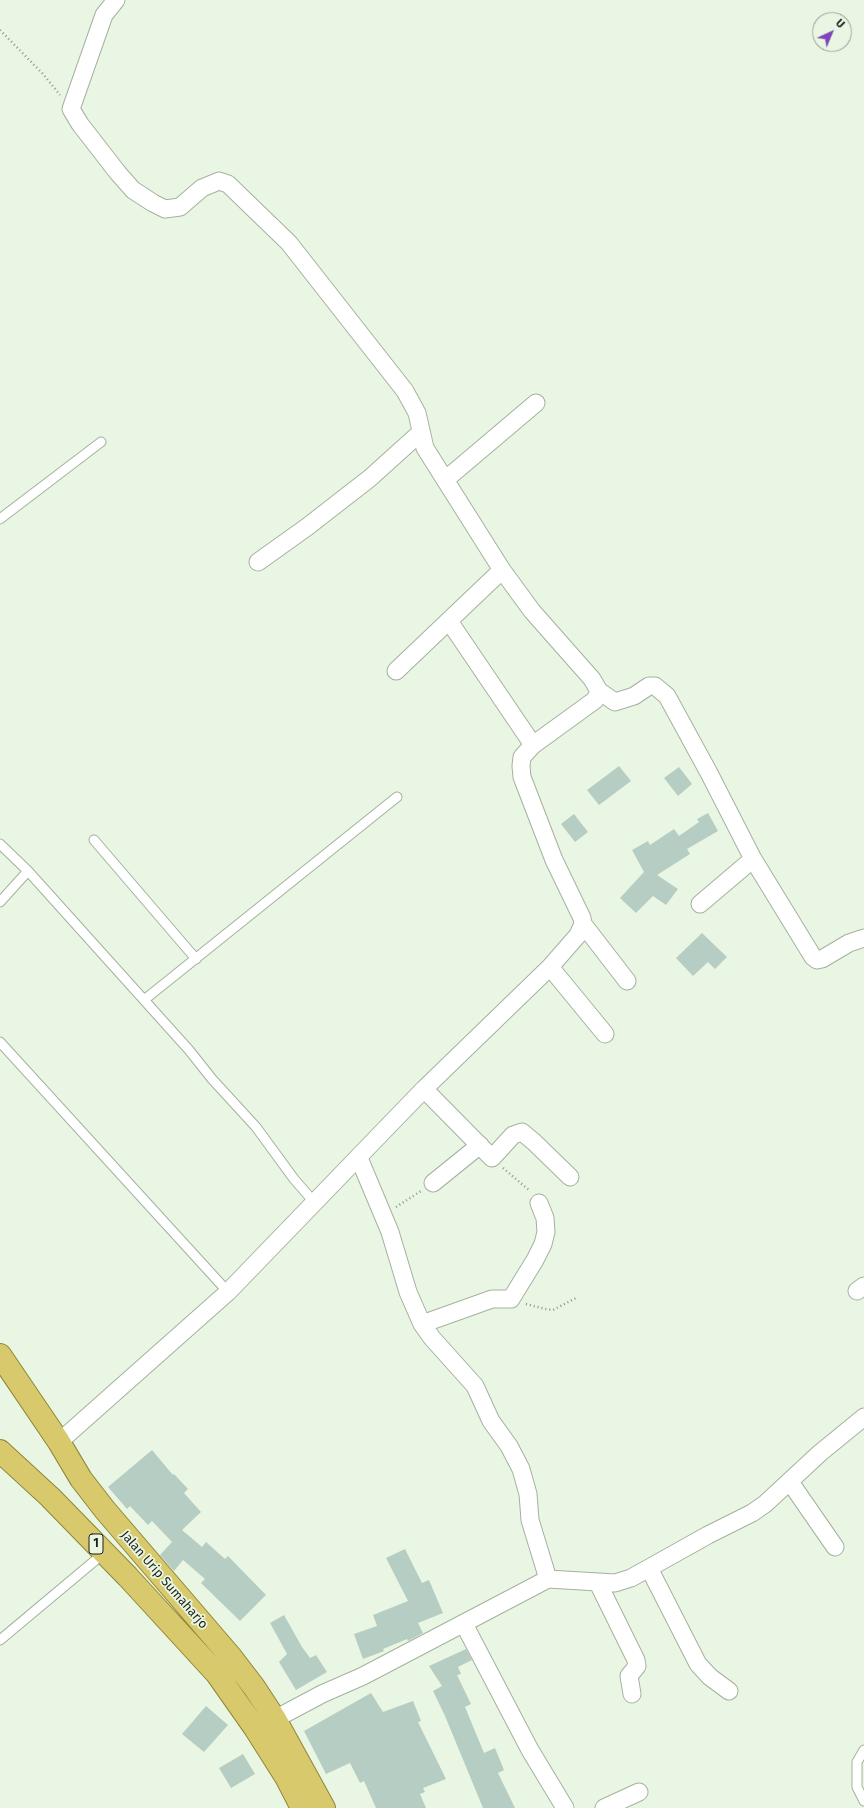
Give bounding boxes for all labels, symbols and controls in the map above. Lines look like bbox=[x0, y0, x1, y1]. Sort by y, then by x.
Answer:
north arrow bbox=[812, 12, 852, 52]
text: U bbox=[833, 17, 847, 31]
street label: Jalan Urip Sumaharjo bbox=[117, 1528, 211, 1632]
road number: 1 bbox=[89, 1534, 103, 1554]

